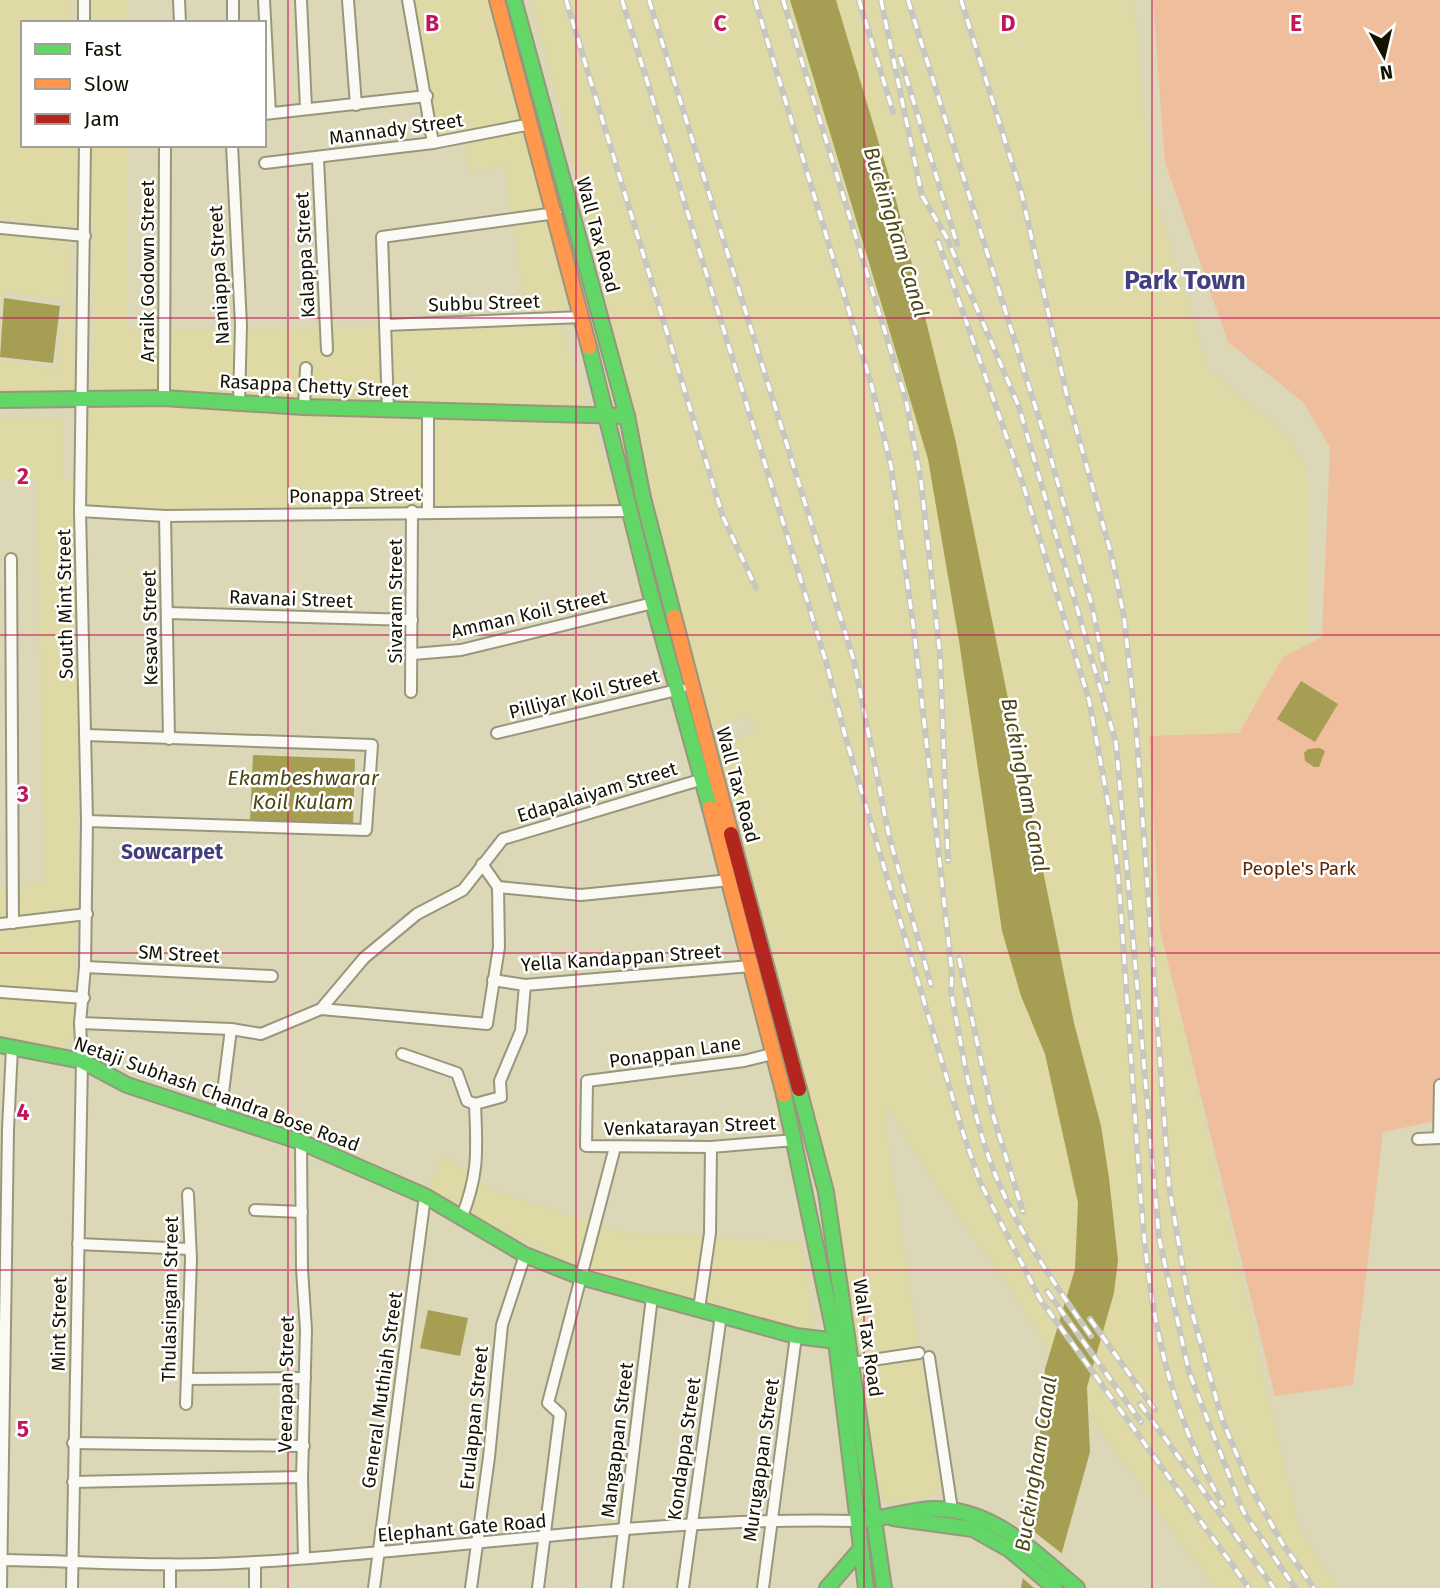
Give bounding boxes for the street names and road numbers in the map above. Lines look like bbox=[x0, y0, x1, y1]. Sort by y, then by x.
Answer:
street label: Mannady Street bbox=[328, 108, 465, 150]
street label: Wall Tax Road bbox=[572, 175, 624, 295]
street label: Arraik Godown Street bbox=[136, 180, 159, 362]
street label: Kalappa Street bbox=[290, 191, 320, 319]
street label: Naniappa Street bbox=[204, 205, 234, 345]
street label: Subbu Street bbox=[428, 290, 540, 316]
street label: Rasappa Chetty Street bbox=[219, 370, 409, 402]
street label: Ponappa Street bbox=[289, 482, 421, 508]
street label: South Mint Street bbox=[52, 529, 78, 679]
street label: Sivaram Street bbox=[384, 538, 407, 663]
street label: Kesava Street bbox=[137, 570, 163, 686]
street label: Ravanai Street bbox=[229, 585, 354, 613]
street label: Amman Koil Street bbox=[449, 585, 609, 643]
street label: Pilliyar Koil Street bbox=[506, 664, 662, 724]
street label: Wall Tax Road bbox=[712, 725, 764, 845]
street label: Edapalaiyam Street bbox=[514, 757, 680, 827]
street label: SM Street bbox=[138, 940, 220, 968]
street label: Yella Kandappan Street bbox=[520, 940, 722, 976]
street label: Ponappan Lane bbox=[608, 1031, 742, 1073]
street label: Netaji Subhash Chandra Bose Road bbox=[71, 1032, 363, 1156]
street label: Venkatarayan Street bbox=[604, 1111, 777, 1140]
street label: Thulasingam Street bbox=[157, 1216, 183, 1382]
street label: Mint Street bbox=[47, 1276, 71, 1372]
street label: Wall Tax Road bbox=[848, 1278, 888, 1398]
street label: General Muthiah Street bbox=[357, 1290, 407, 1490]
street label: Veerapan Street bbox=[273, 1315, 299, 1453]
street label: Erulappan Street bbox=[455, 1345, 493, 1491]
street label: Mangappan Street bbox=[596, 1361, 638, 1519]
street label: Kondappa Street bbox=[663, 1376, 705, 1522]
street label: Murugappan Street bbox=[738, 1377, 784, 1543]
street label: Elephant Gate Road bbox=[376, 1509, 548, 1547]

